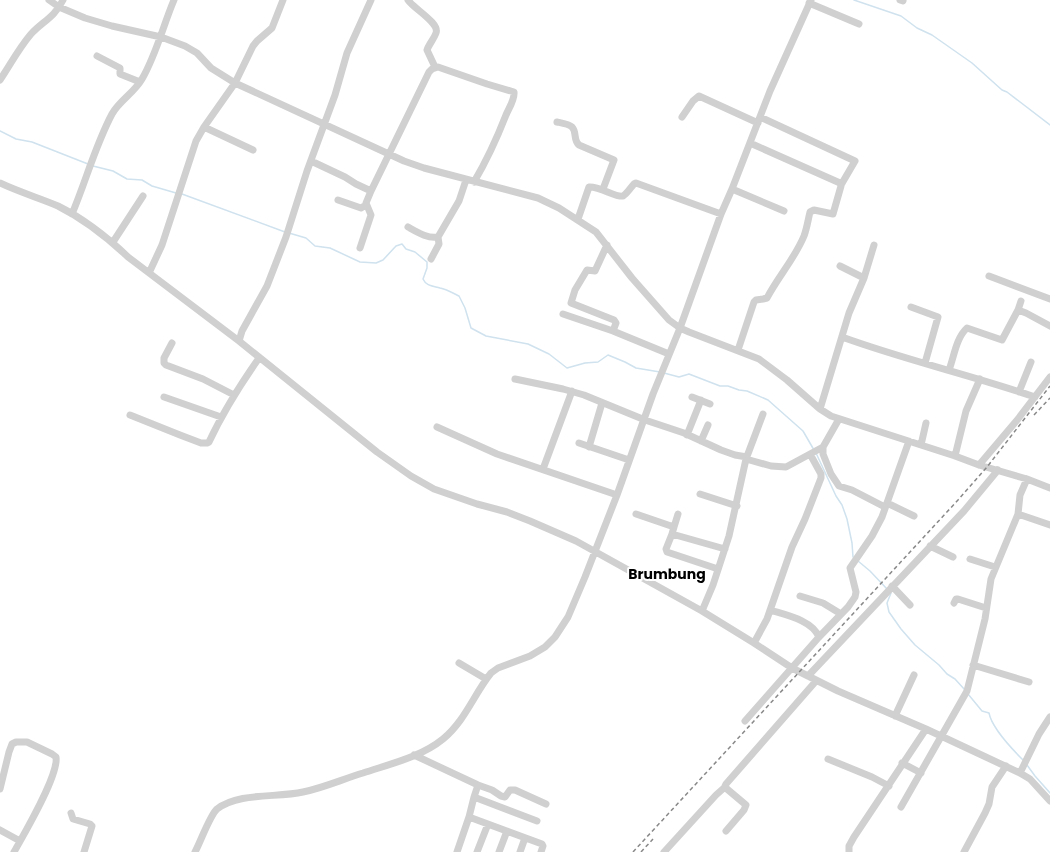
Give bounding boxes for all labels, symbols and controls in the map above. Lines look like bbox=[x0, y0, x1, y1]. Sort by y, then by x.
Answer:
district label: Brumbung bbox=[628, 564, 706, 584]

